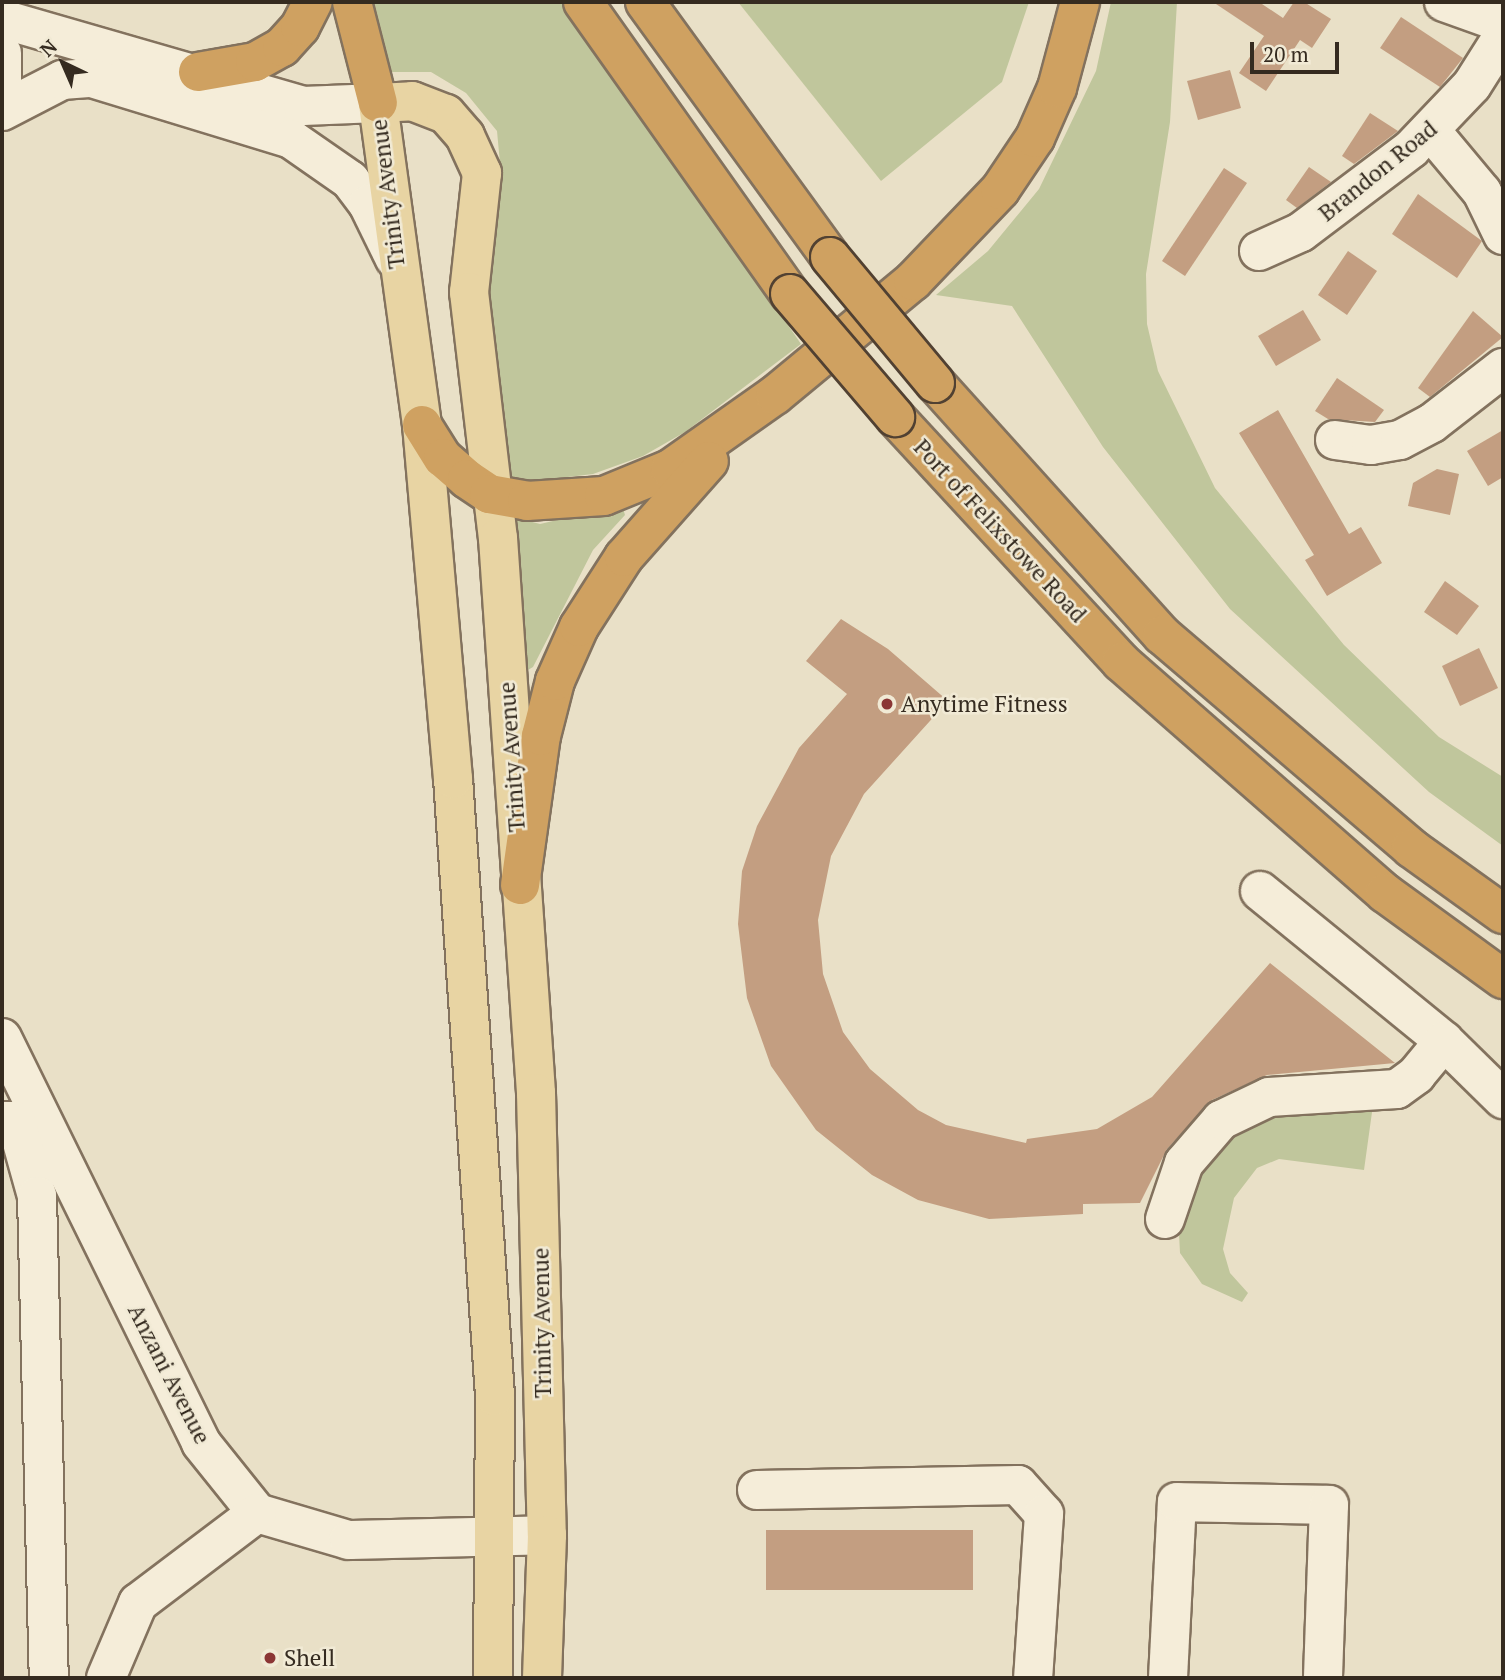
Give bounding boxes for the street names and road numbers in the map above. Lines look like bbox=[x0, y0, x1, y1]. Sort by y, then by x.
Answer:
street label: Brandon Road bbox=[1313, 115, 1443, 227]
street label: Trinity Avenue bbox=[365, 117, 411, 271]
street label: Port of Felixstowe Road bbox=[908, 434, 1092, 628]
street label: Trinity Avenue bbox=[493, 681, 531, 833]
street label: Trinity Avenue bbox=[527, 1247, 557, 1399]
street label: Anzani Avenue bbox=[122, 1299, 216, 1449]

